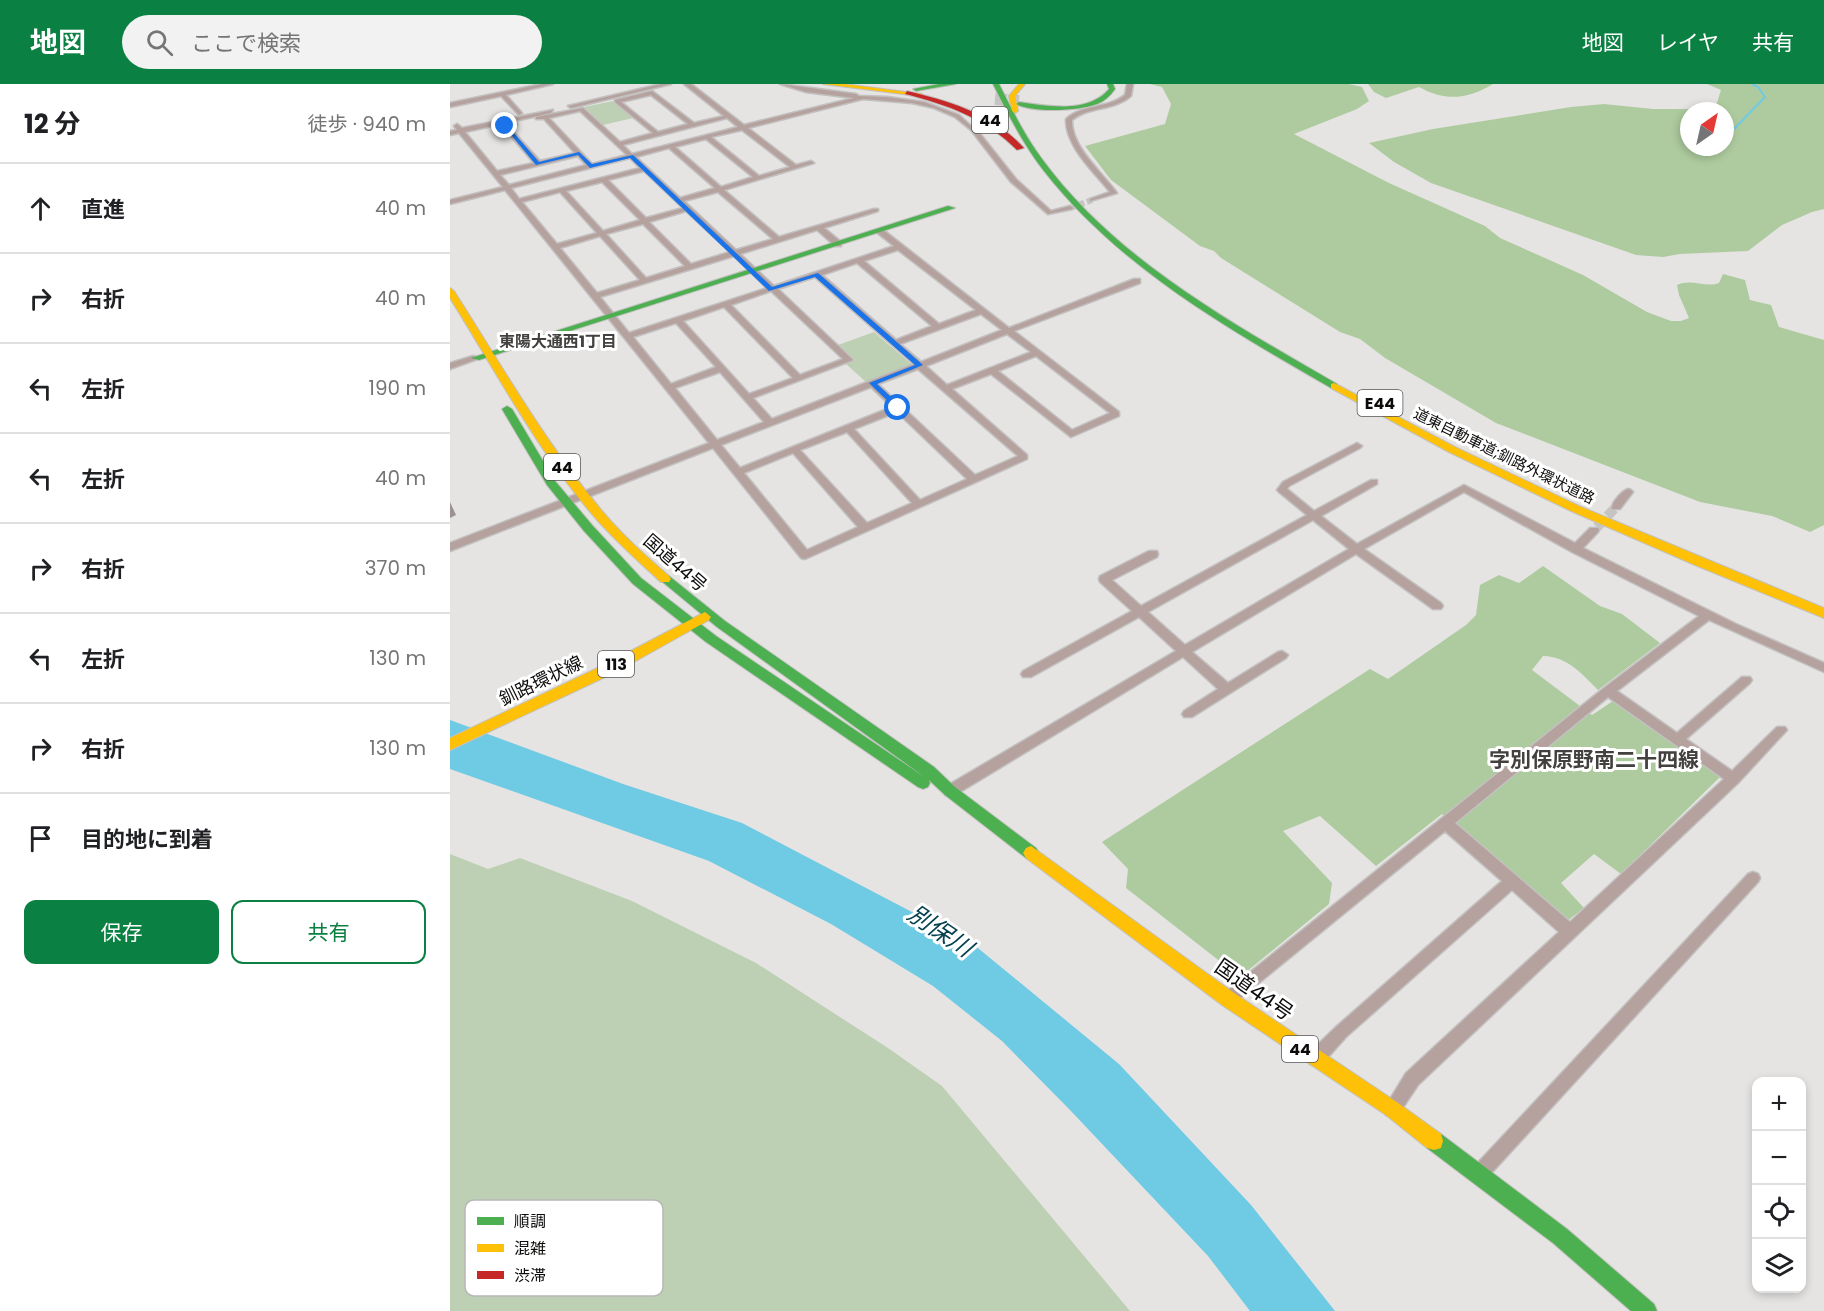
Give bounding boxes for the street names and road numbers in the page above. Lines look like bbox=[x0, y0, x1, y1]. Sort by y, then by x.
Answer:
road number: 44 bbox=[972, 107, 1008, 133]
road number: E44 bbox=[1358, 390, 1402, 416]
street label: 道東自動車道;釧路外環状道路 bbox=[1410, 403, 1598, 509]
road number: 44 bbox=[544, 454, 580, 480]
street label: 国道44号 bbox=[638, 528, 712, 597]
street label: 釧路環状線 bbox=[495, 650, 587, 712]
road number: 113 bbox=[598, 651, 634, 677]
street label: 国道44号 bbox=[1209, 952, 1299, 1027]
road number: 44 bbox=[1282, 1036, 1318, 1062]

